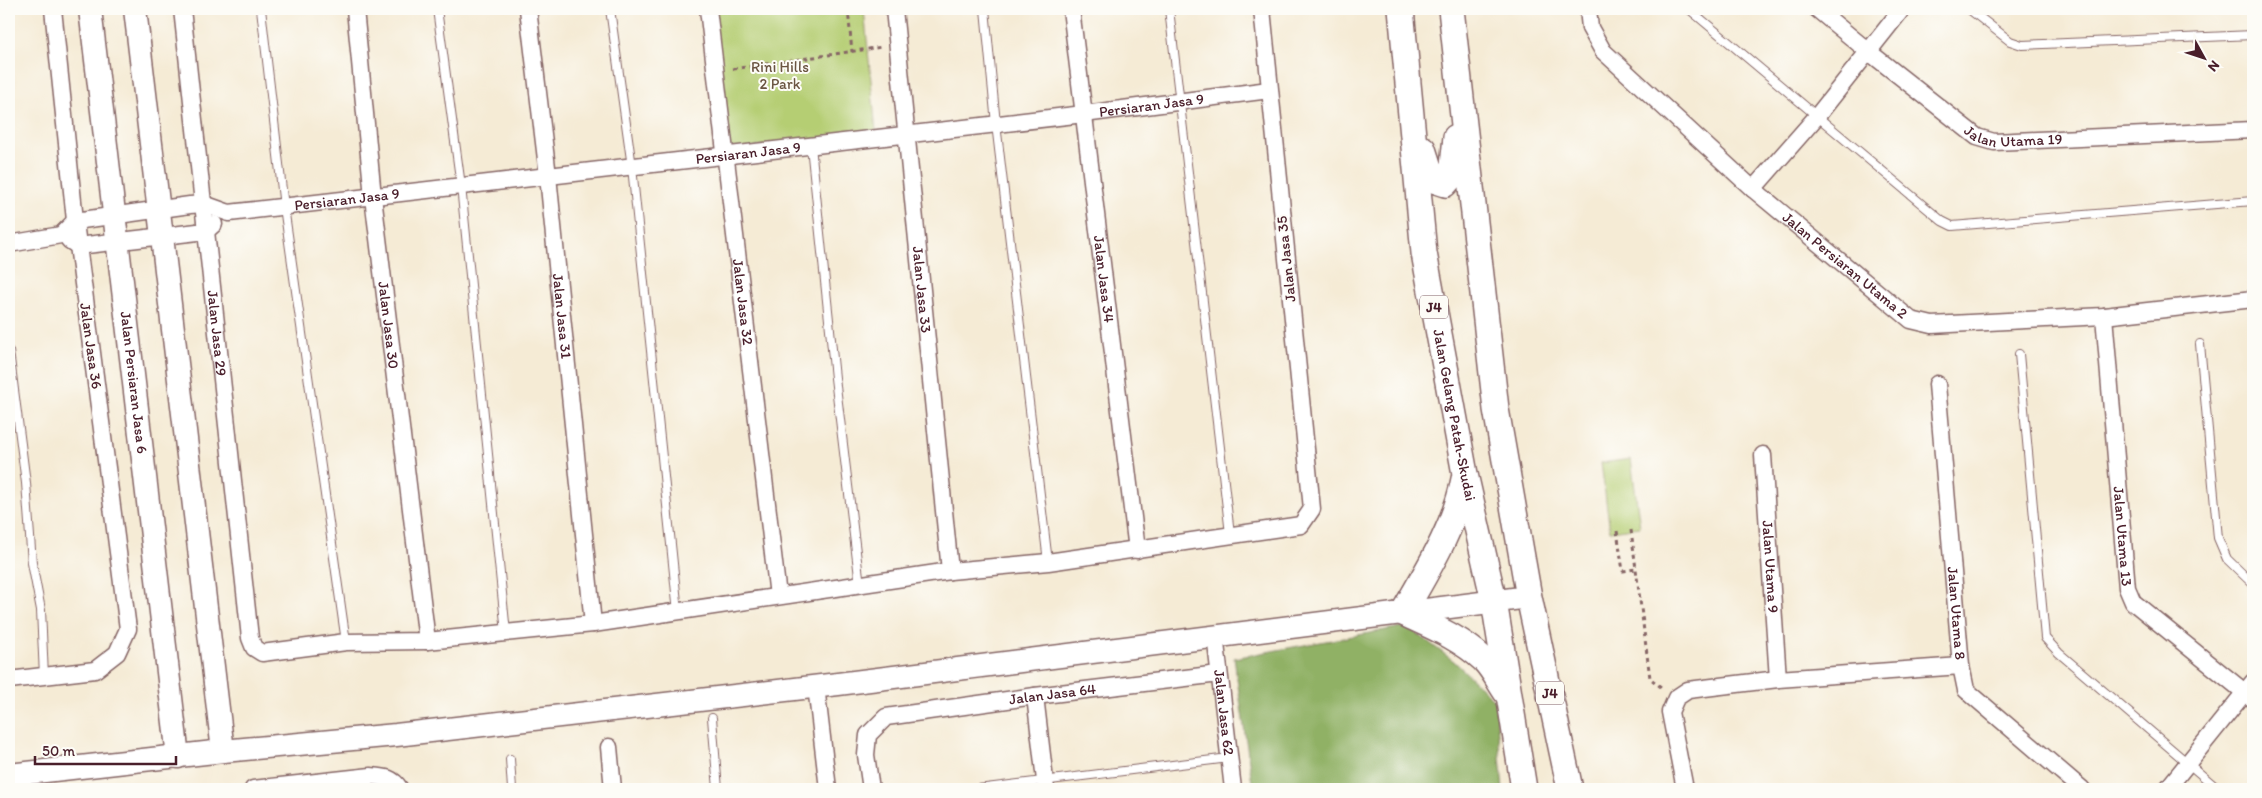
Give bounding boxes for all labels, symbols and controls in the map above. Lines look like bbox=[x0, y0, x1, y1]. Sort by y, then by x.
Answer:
north arrow bbox=[2180, 32, 2230, 82]
text: N bbox=[2204, 57, 2223, 75]
park label: Rini Hills 2 Park bbox=[751, 58, 809, 93]
street label: Persiaran Jasa 9 bbox=[1098, 90, 1205, 121]
street label: Jalan Utama 19 bbox=[1961, 121, 2063, 151]
street label: Persiaran Jasa 9 bbox=[695, 138, 802, 168]
street label: Persiaran Jasa 9 bbox=[293, 184, 401, 214]
street label: Jalan Persiaran Utama 2 bbox=[1779, 208, 1911, 323]
street label: Jalan Jasa 35 bbox=[1273, 215, 1299, 303]
street label: Jalan Jasa 34 bbox=[1090, 234, 1118, 324]
street label: Jalan Jasa 33 bbox=[909, 245, 935, 334]
street label: Jalan Jasa 32 bbox=[729, 258, 757, 346]
street label: Jalan Jasa 31 bbox=[549, 273, 575, 360]
street label: Jalan Jasa 30 bbox=[374, 280, 403, 370]
street label: Jalan Jasa 29 bbox=[203, 289, 231, 377]
road number: J4 bbox=[1420, 296, 1448, 318]
street label: Jalan Jasa 36 bbox=[76, 302, 106, 390]
street label: Jalan Persiaran Jasa 6 bbox=[117, 310, 151, 455]
street label: Jalan Gelang Patah-Skudai bbox=[1429, 328, 1480, 503]
street label: Jalan Utama 13 bbox=[2109, 486, 2136, 587]
street label: Jalan Utama 9 bbox=[1758, 520, 1783, 614]
street label: Jalan Utama 8 bbox=[1944, 566, 1969, 660]
street label: Jalan Jasa 62 bbox=[1210, 669, 1238, 757]
street label: Jalan Jasa 64 bbox=[1008, 680, 1097, 709]
road number: J4 bbox=[1536, 681, 1564, 704]
scale bar bbox=[35, 733, 176, 765]
text: 50 m bbox=[42, 742, 75, 760]

